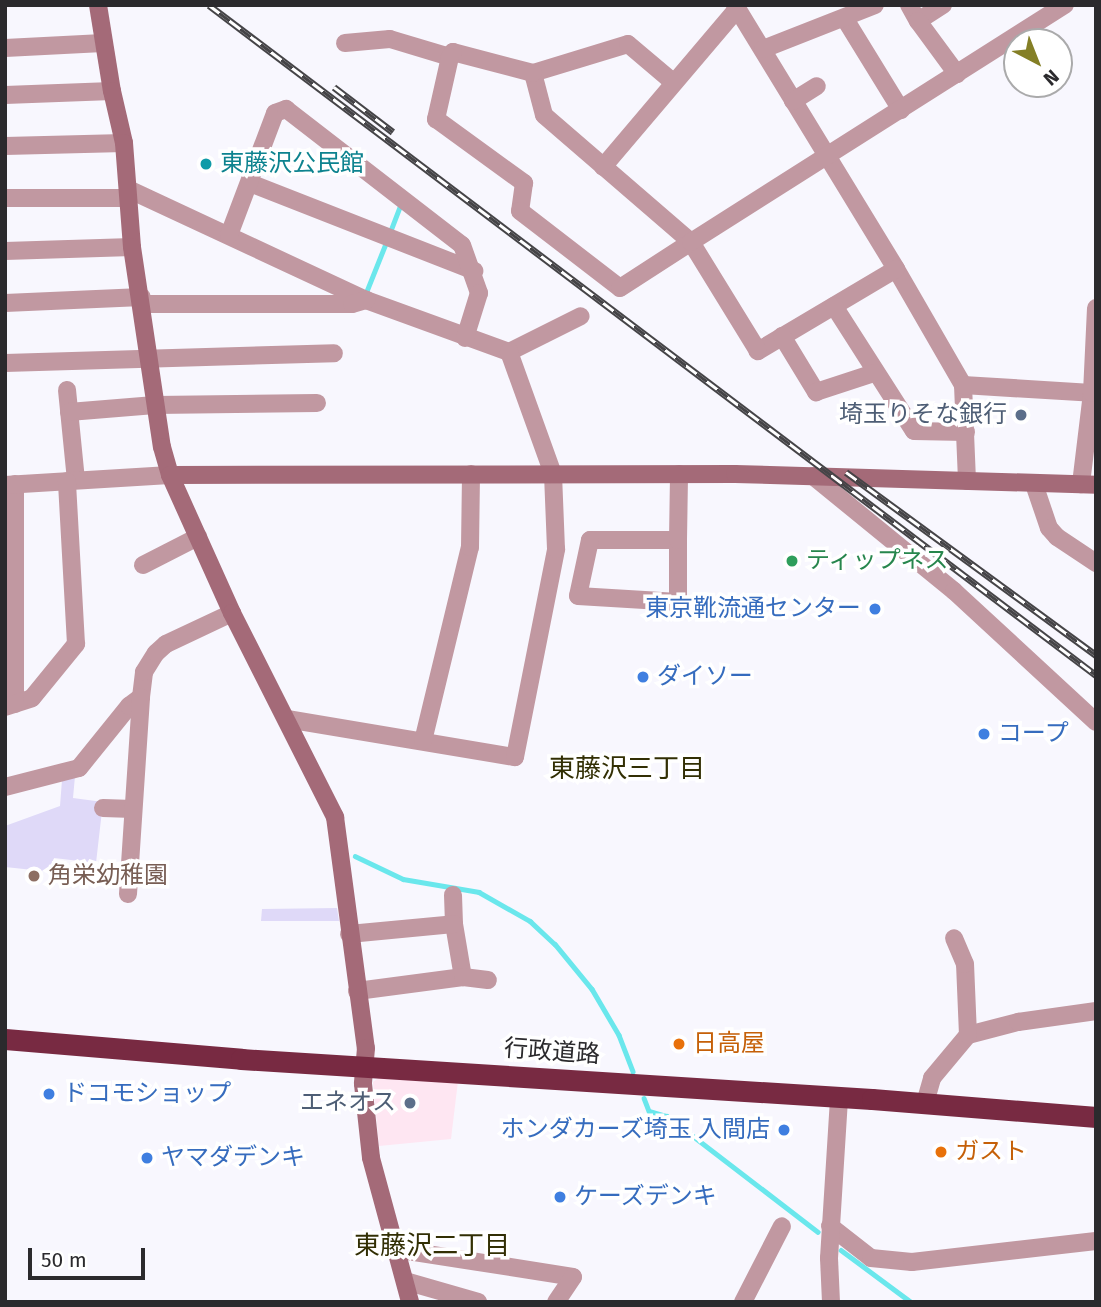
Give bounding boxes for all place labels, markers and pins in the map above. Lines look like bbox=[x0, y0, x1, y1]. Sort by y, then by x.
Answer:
place label: 東藤沢公民館 bbox=[220, 150, 364, 178]
marker: 東藤沢公民館 bbox=[198, 156, 214, 172]
place label: 埼玉りそな銀行 bbox=[839, 401, 1007, 429]
marker: 埼玉りそな銀行 bbox=[1013, 407, 1029, 423]
place label: ティップネス bbox=[806, 547, 950, 575]
marker: ティップネス bbox=[784, 553, 800, 569]
place label: 東京靴流通センター bbox=[645, 595, 861, 623]
marker: 東京靴流通センター bbox=[867, 601, 883, 617]
place label: ダイソー bbox=[657, 663, 753, 691]
marker: ダイソー bbox=[635, 669, 651, 685]
place label: コープ bbox=[998, 720, 1070, 748]
marker: コープ bbox=[976, 726, 992, 742]
place label: 角栄幼稚園 bbox=[48, 862, 168, 890]
marker: 角栄幼稚園 bbox=[26, 868, 42, 884]
place label: 日高屋 bbox=[693, 1030, 765, 1058]
marker: 日高屋 bbox=[671, 1036, 687, 1052]
place label: ドコモショップ bbox=[63, 1080, 231, 1108]
marker: ドコモショップ bbox=[41, 1086, 57, 1102]
place label: エネオス bbox=[300, 1089, 396, 1117]
marker: エネオス bbox=[402, 1095, 418, 1111]
place label: ホンダカーズ埼玉 入間店 bbox=[500, 1116, 770, 1144]
marker: ホンダカーズ埼玉 入間店 bbox=[776, 1122, 792, 1138]
place label: ガスト bbox=[955, 1138, 1027, 1166]
place label: ヤマダデンキ bbox=[161, 1144, 305, 1172]
marker: ガスト bbox=[933, 1144, 949, 1160]
marker: ヤマダデンキ bbox=[139, 1150, 155, 1166]
place label: ケーズデンキ bbox=[574, 1183, 718, 1211]
marker: ケーズデンキ bbox=[552, 1189, 568, 1205]

